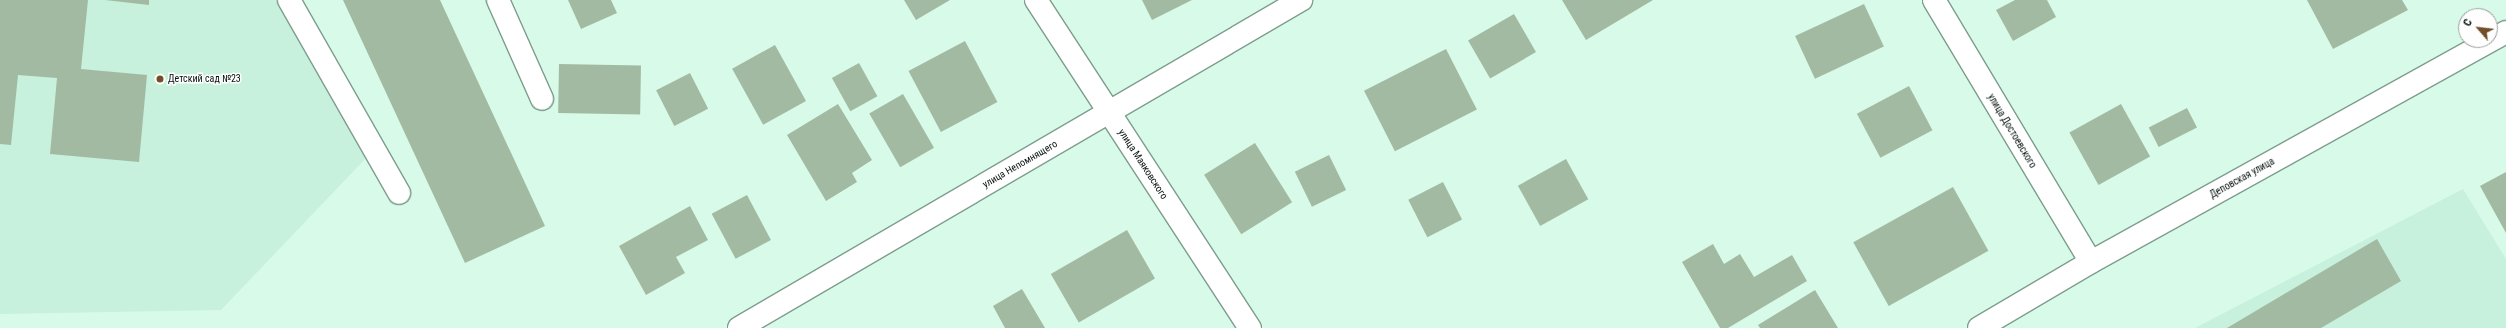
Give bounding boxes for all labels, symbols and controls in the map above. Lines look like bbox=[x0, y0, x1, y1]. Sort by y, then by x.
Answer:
north arrow bbox=[2458, 8, 2498, 48]
text: С bbox=[2461, 17, 2475, 28]
place label: Детский сад №23 bbox=[168, 73, 241, 85]
marker: Детский сад №23 bbox=[155, 74, 165, 84]
street label: улица Достоевского bbox=[1985, 92, 2039, 170]
street label: улица Маяковского bbox=[1116, 127, 1170, 201]
street label: улица Непомнящего bbox=[980, 138, 1060, 190]
street label: Деповская улица bbox=[2208, 155, 2276, 201]

